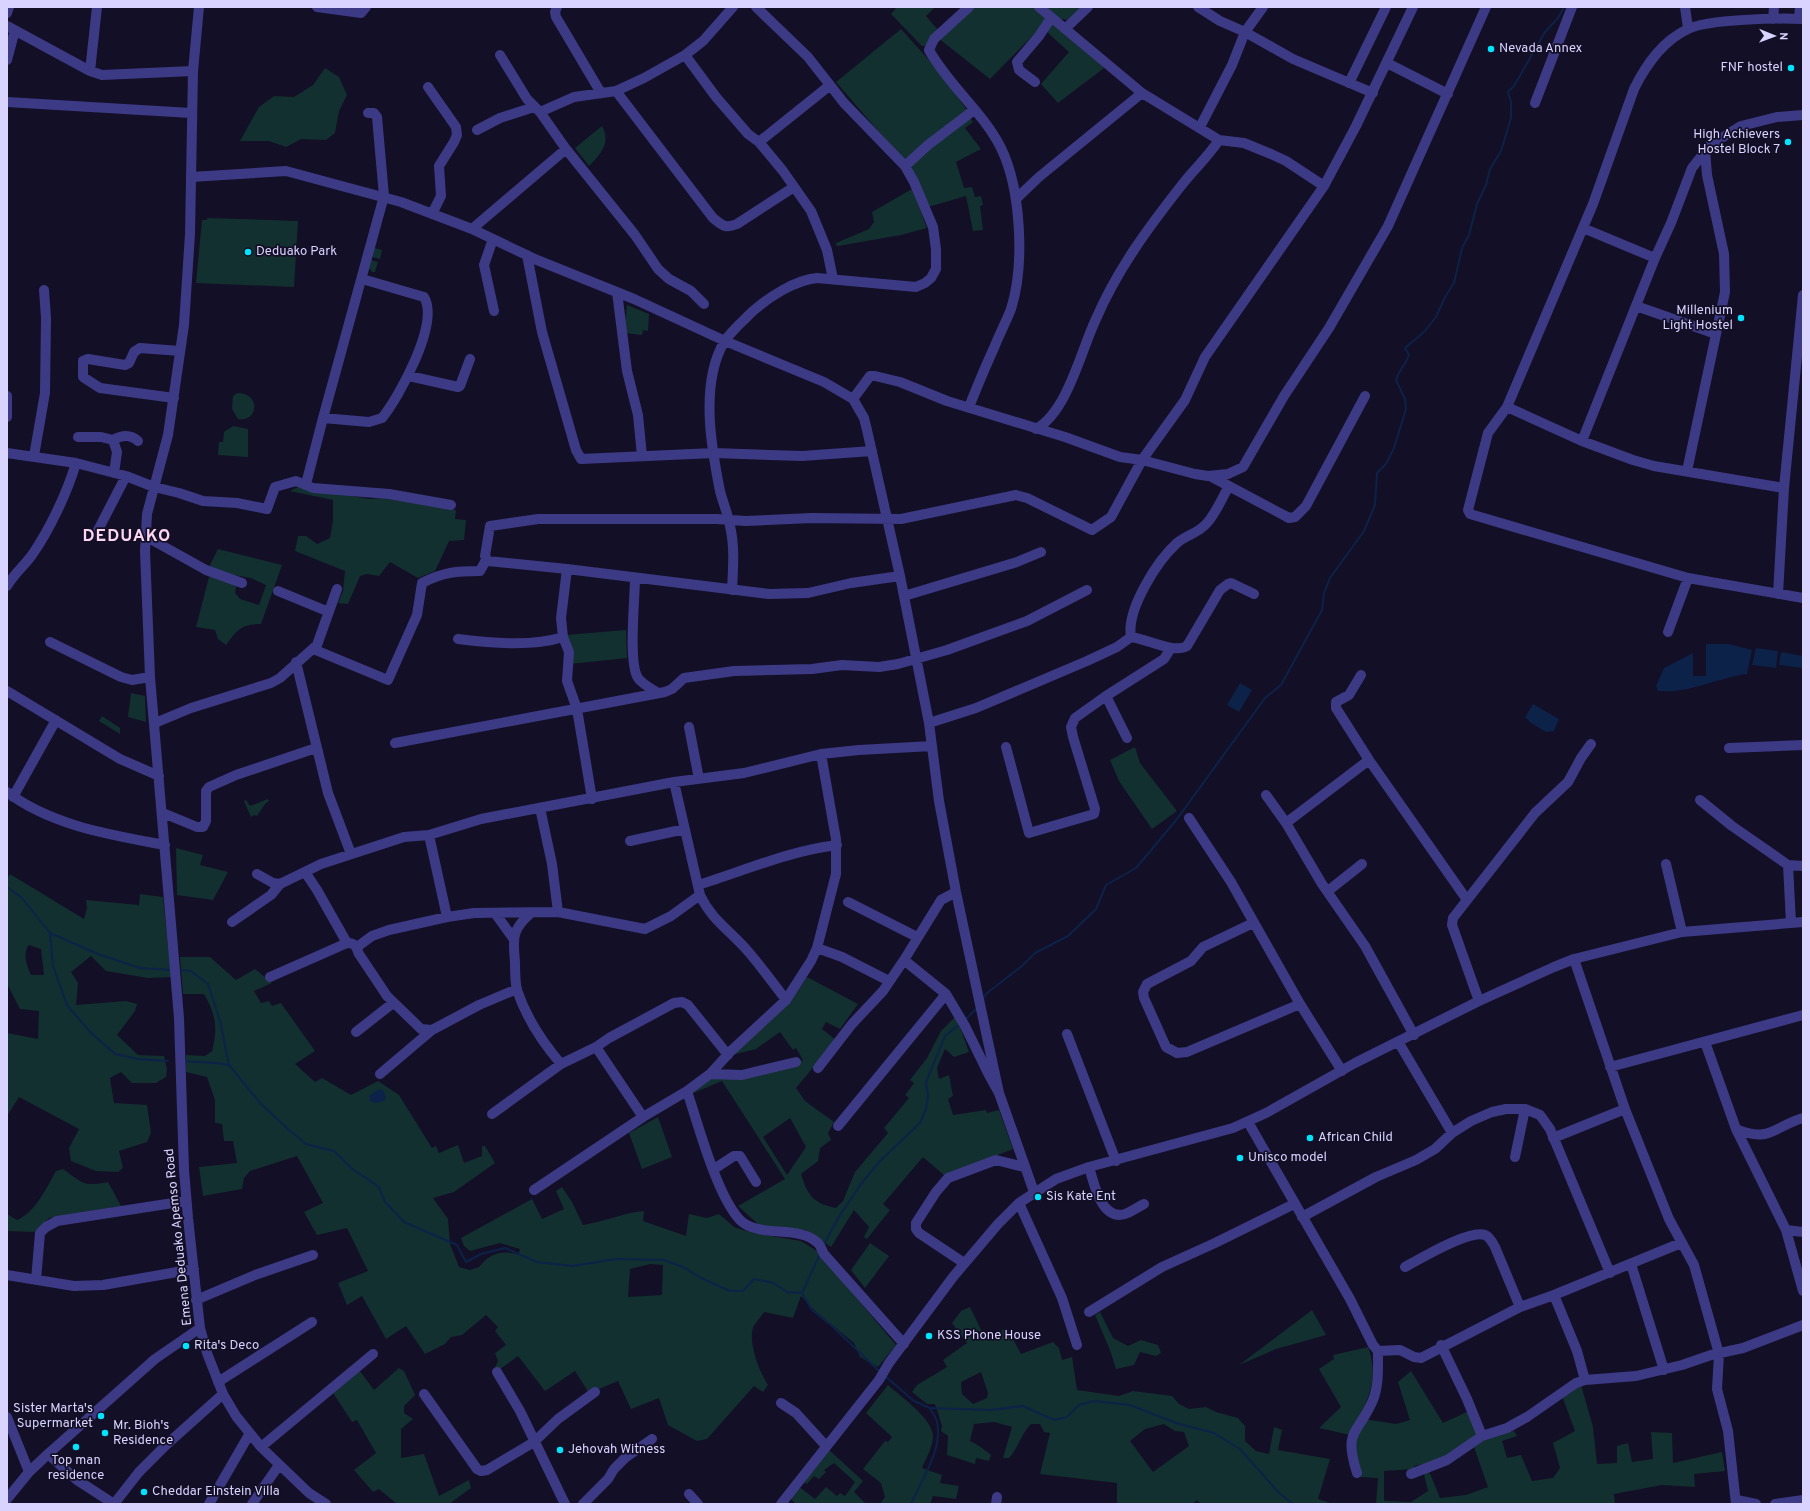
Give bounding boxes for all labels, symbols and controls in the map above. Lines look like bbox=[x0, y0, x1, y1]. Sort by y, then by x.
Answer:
north arrow bbox=[1754, 16, 1794, 56]
text: N bbox=[1776, 32, 1790, 40]
place label: Nevada Annex bbox=[1499, 41, 1583, 57]
marker: Nevada Annex bbox=[1486, 44, 1496, 54]
place label: FNF hostel bbox=[1720, 60, 1783, 76]
marker: FNF hostel bbox=[1786, 63, 1796, 73]
place label: High Achievers Hostel Block 7 bbox=[1693, 127, 1780, 158]
marker: High Achievers Hostel Block 7 bbox=[1783, 137, 1793, 147]
place label: Deduako Park bbox=[256, 244, 337, 260]
marker: Deduako Park bbox=[243, 247, 253, 257]
place label: Millenium Light Hostel bbox=[1663, 303, 1733, 334]
marker: Millenium Light Hostel bbox=[1736, 313, 1746, 323]
district label: DEDUAKO bbox=[83, 526, 171, 548]
place label: African Child bbox=[1318, 1130, 1393, 1146]
marker: African Child bbox=[1305, 1133, 1315, 1143]
street label: Emena Deduako Apemso Road bbox=[162, 1148, 196, 1326]
place label: Unisco model bbox=[1248, 1150, 1327, 1166]
marker: Unisco model bbox=[1235, 1153, 1245, 1163]
place label: Sis Kate Ent bbox=[1046, 1189, 1116, 1205]
marker: Sis Kate Ent bbox=[1033, 1192, 1043, 1202]
place label: KSS Phone House bbox=[937, 1328, 1041, 1344]
marker: KSS Phone House bbox=[924, 1331, 934, 1341]
place label: Rita's Deco bbox=[194, 1338, 259, 1354]
marker: Rita's Deco bbox=[181, 1341, 191, 1351]
place label: Sister Marta's Supermarket bbox=[13, 1401, 93, 1432]
marker: Sister Marta's Supermarket bbox=[96, 1411, 106, 1421]
place label: Mr. Bioh's Residence bbox=[113, 1418, 173, 1449]
marker: Mr. Bioh's Residence bbox=[100, 1428, 110, 1438]
marker: Top man residence bbox=[71, 1442, 81, 1452]
place label: Jehovah Witness bbox=[568, 1442, 665, 1458]
marker: Jehovah Witness bbox=[555, 1445, 565, 1455]
place label: Top man residence bbox=[48, 1453, 104, 1484]
place label: Cheddar Einstein Villa bbox=[152, 1484, 280, 1500]
marker: Cheddar Einstein Villa bbox=[139, 1487, 149, 1497]

